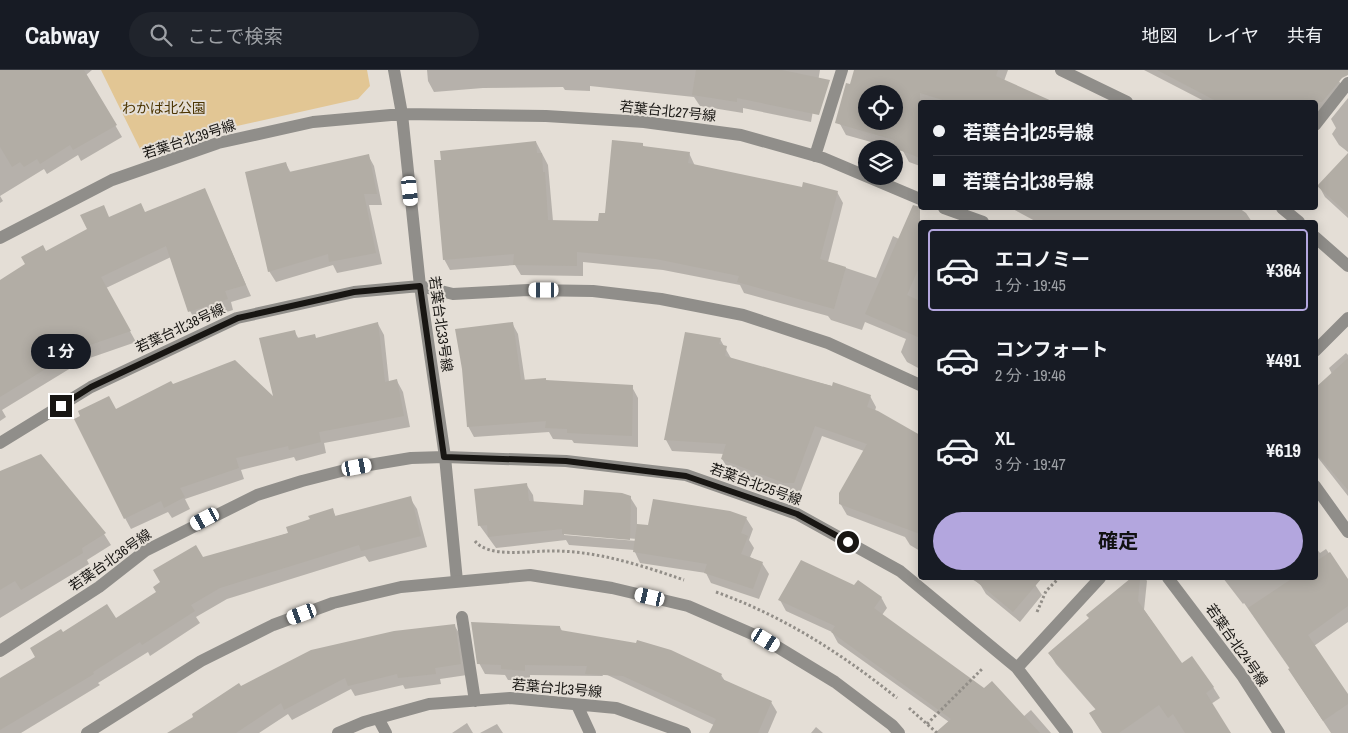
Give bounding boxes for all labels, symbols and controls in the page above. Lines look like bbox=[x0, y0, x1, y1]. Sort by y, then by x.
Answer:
search box bbox=[129, 12, 479, 57]
text: Cabway bbox=[25, 19, 99, 51]
icon: search bbox=[147, 21, 175, 49]
text: ここで検索 bbox=[187, 23, 282, 49]
text: 地図 bbox=[1142, 23, 1178, 48]
text: レイヤ bbox=[1206, 23, 1259, 48]
text: 共有 bbox=[1287, 23, 1323, 48]
map controls bbox=[858, 85, 903, 185]
button: locate bbox=[858, 85, 903, 130]
street label: 若葉台北27号線 bbox=[619, 97, 717, 125]
park label: わかば北公園 bbox=[122, 99, 206, 117]
street label: 若葉台北39号線 bbox=[140, 115, 238, 163]
text: 若葉台北25号線 bbox=[963, 119, 1094, 145]
button: layers bbox=[858, 140, 903, 185]
text: 若葉台北38号線 bbox=[963, 168, 1094, 194]
car bbox=[400, 175, 419, 207]
text: エコノミー bbox=[995, 246, 1090, 272]
icon: car bbox=[935, 248, 980, 293]
text: ¥364 bbox=[1266, 257, 1301, 283]
text: 1 分 · 19:45 bbox=[995, 274, 1066, 296]
street label: 若葉台北33号線 bbox=[425, 275, 457, 373]
car bbox=[529, 283, 559, 298]
street label: 若葉台北38号線 bbox=[132, 299, 228, 357]
callout: 1 分 bbox=[31, 334, 91, 368]
text: コンフォート bbox=[995, 336, 1108, 362]
icon: car bbox=[935, 338, 980, 383]
text: 1 分 bbox=[48, 340, 74, 362]
text: ¥491 bbox=[1266, 347, 1301, 373]
text: 2 分 · 19:46 bbox=[995, 364, 1066, 386]
route end bbox=[50, 395, 72, 417]
text: XL bbox=[995, 425, 1015, 451]
icon: car bbox=[935, 428, 980, 473]
text: ¥619 bbox=[1266, 437, 1301, 463]
text: 3 分 · 19:47 bbox=[995, 453, 1066, 475]
car bbox=[340, 457, 373, 477]
street label: 若葉台北25号線 bbox=[707, 459, 805, 509]
car bbox=[188, 505, 221, 533]
button: 確定 bbox=[933, 512, 1303, 570]
street label: 若葉台北36号線 bbox=[65, 525, 155, 595]
route start bbox=[837, 531, 859, 553]
car bbox=[633, 586, 666, 608]
street label: 若葉台北24号線 bbox=[1202, 600, 1272, 690]
car bbox=[285, 602, 318, 626]
car bbox=[749, 626, 782, 654]
street label: 若葉台北3号線 bbox=[511, 675, 603, 701]

